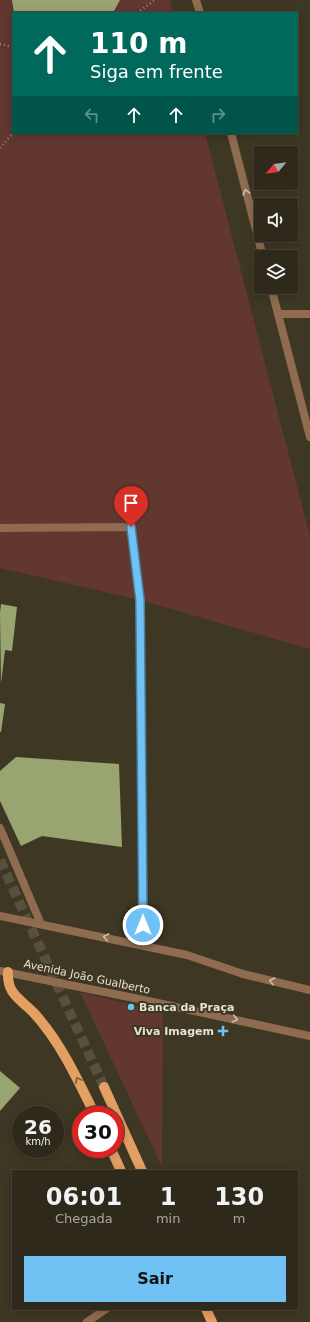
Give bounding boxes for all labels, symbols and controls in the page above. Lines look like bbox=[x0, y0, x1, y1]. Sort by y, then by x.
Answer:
text: 110 m bbox=[90, 27, 187, 60]
icon: ahead bbox=[24, 28, 76, 80]
text: Siga em frente bbox=[90, 61, 223, 82]
icon: left bbox=[81, 104, 103, 126]
icon: ahead bbox=[123, 104, 145, 126]
icon: ahead bbox=[165, 104, 187, 126]
icon: right bbox=[207, 104, 229, 126]
north arrow bbox=[254, 146, 298, 190]
map controls bbox=[254, 146, 298, 294]
one-way arrow bbox=[243, 189, 251, 195]
button: sound bbox=[254, 198, 298, 242]
button: layers bbox=[254, 250, 298, 294]
pin bbox=[114, 486, 148, 527]
icon: arrive bbox=[120, 492, 142, 514]
position arrow bbox=[122, 904, 164, 946]
one-way arrow bbox=[103, 934, 109, 942]
street label: Avenida João Gualberto bbox=[23, 957, 152, 997]
one-way arrow bbox=[269, 977, 275, 985]
place label: Banca da Praça bbox=[139, 1001, 234, 1014]
marker: Banca da Praça bbox=[126, 1002, 136, 1012]
one-way arrow bbox=[231, 1015, 238, 1023]
place label: Viva Imagem bbox=[134, 1025, 214, 1038]
marker: Viva Imagem bbox=[217, 1025, 229, 1037]
one-way arrow bbox=[75, 1077, 82, 1084]
speed limit sign: 30 bbox=[72, 1106, 124, 1158]
text: 26 bbox=[24, 1115, 52, 1139]
text: km/h bbox=[25, 1136, 51, 1147]
text: 06:01 bbox=[46, 1183, 122, 1211]
text: 1 bbox=[160, 1183, 176, 1211]
text: 130 bbox=[214, 1183, 264, 1211]
text: Chegada bbox=[55, 1211, 113, 1226]
text: min bbox=[156, 1211, 180, 1226]
text: m bbox=[233, 1211, 246, 1226]
button: Sair bbox=[24, 1256, 286, 1302]

